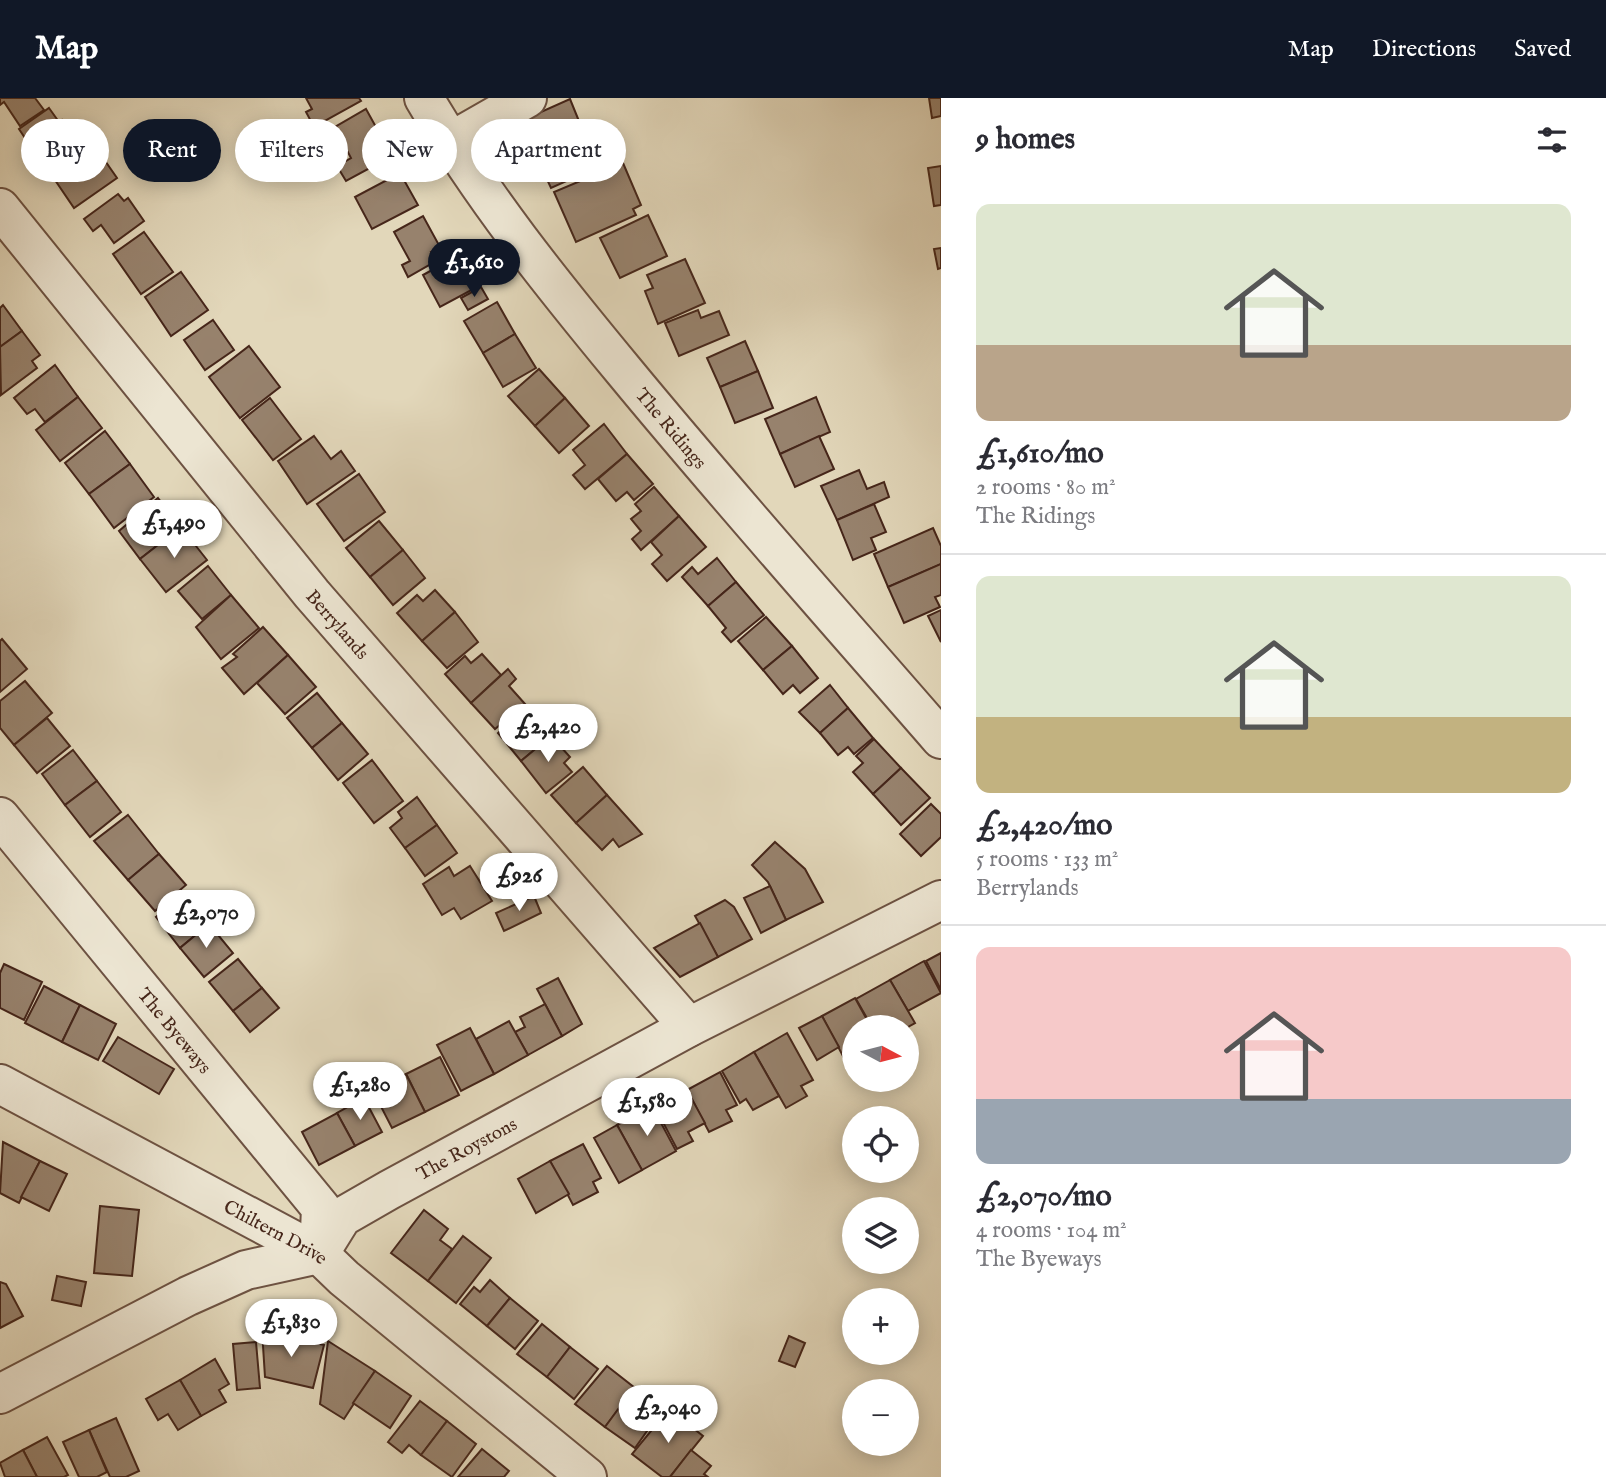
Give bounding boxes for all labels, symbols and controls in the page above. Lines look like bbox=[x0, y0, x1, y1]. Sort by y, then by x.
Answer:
text: Map bbox=[35, 28, 98, 70]
text: Map bbox=[1288, 34, 1334, 65]
text: Directions bbox=[1372, 34, 1476, 65]
text: Saved bbox=[1514, 34, 1571, 65]
chip: Buy bbox=[21, 119, 109, 182]
chip: Rent bbox=[123, 119, 221, 182]
chip: Filters bbox=[235, 119, 348, 182]
chip: New bbox=[362, 119, 457, 182]
chip: Apartment bbox=[471, 119, 626, 182]
text: 9 homes bbox=[976, 121, 1075, 159]
icon: filters bbox=[1533, 121, 1571, 159]
pin: £1,610 bbox=[417, 240, 531, 299]
text: £1,610 bbox=[444, 247, 504, 276]
icon: home bbox=[1211, 250, 1337, 376]
street label: The Ridings bbox=[629, 384, 711, 475]
text: £1,610/mo bbox=[976, 435, 1104, 473]
text: 2 rooms · 80 m² bbox=[976, 473, 1116, 502]
pin: £1,490 bbox=[117, 500, 231, 560]
text: The Ridings bbox=[976, 502, 1095, 531]
text: £1,490 bbox=[142, 508, 206, 537]
street label: Berrylands bbox=[300, 585, 373, 665]
icon: home bbox=[1211, 622, 1337, 748]
pin: £2,420 bbox=[491, 704, 605, 764]
text: £2,420 bbox=[515, 712, 581, 741]
text: £2,420/mo bbox=[976, 807, 1113, 845]
text: 5 rooms · 133 m² bbox=[976, 845, 1119, 874]
pin: £926 bbox=[478, 854, 560, 913]
text: £926 bbox=[496, 861, 542, 890]
text: Berrylands bbox=[976, 874, 1079, 903]
pin: £2,070 bbox=[149, 890, 263, 950]
text: £2,070 bbox=[173, 898, 239, 927]
street label: The Byeways bbox=[131, 984, 216, 1079]
icon: home bbox=[1211, 993, 1337, 1119]
north arrow bbox=[842, 1015, 919, 1092]
map controls bbox=[842, 1015, 919, 1456]
pin: £1,280 bbox=[303, 1062, 417, 1122]
text: £1,280 bbox=[329, 1070, 391, 1099]
pin: £1,580 bbox=[590, 1079, 704, 1138]
text: £1,580 bbox=[617, 1086, 677, 1115]
button: locate bbox=[842, 1106, 919, 1183]
street label: The Roystons bbox=[413, 1113, 522, 1187]
text: £2,070/mo bbox=[976, 1178, 1112, 1216]
street label: Chiltern Drive bbox=[219, 1195, 333, 1270]
button: layers bbox=[842, 1197, 919, 1274]
text: 4 rooms · 104 m² bbox=[976, 1216, 1127, 1245]
text: The Byeways bbox=[976, 1245, 1102, 1274]
button: + bbox=[842, 1288, 919, 1365]
pin: £1,830 bbox=[234, 1300, 348, 1359]
text: £1,830 bbox=[261, 1307, 321, 1336]
button: − bbox=[842, 1379, 919, 1456]
pin: £2,040 bbox=[611, 1386, 725, 1445]
text: £2,040 bbox=[635, 1393, 701, 1422]

